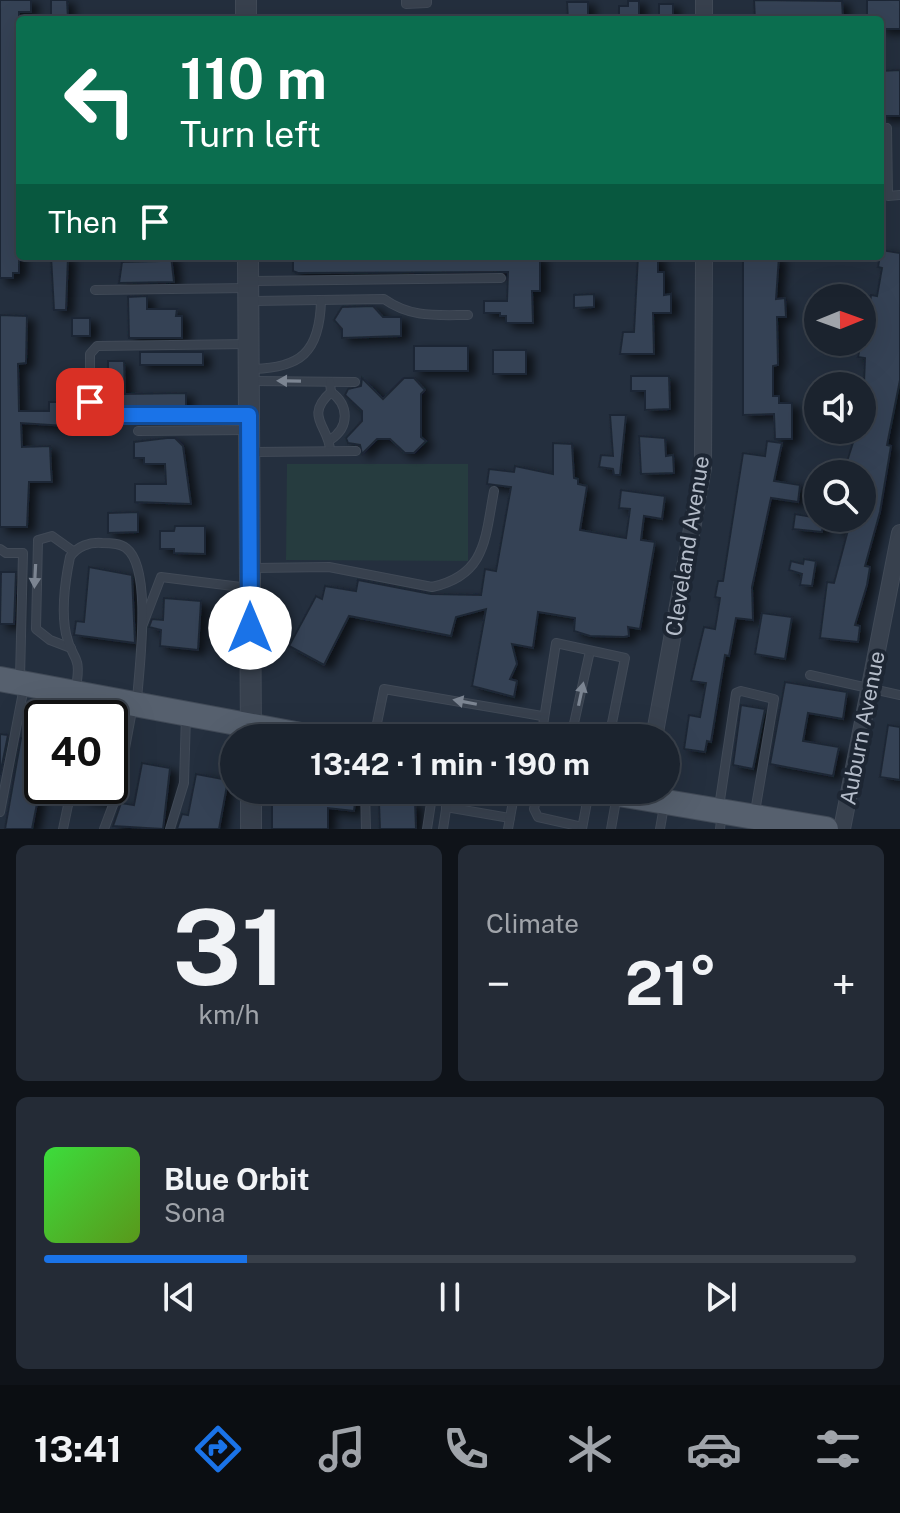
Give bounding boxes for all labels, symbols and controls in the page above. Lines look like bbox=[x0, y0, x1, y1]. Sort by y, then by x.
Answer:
text: 110 m bbox=[180, 46, 327, 112]
icon: left bbox=[48, 48, 152, 152]
text: Turn left bbox=[180, 113, 321, 155]
icon: arrive bbox=[133, 200, 177, 244]
text: Then bbox=[48, 204, 117, 240]
north arrow bbox=[804, 284, 876, 356]
map controls bbox=[804, 284, 876, 532]
pin bbox=[56, 368, 124, 436]
button: sound bbox=[804, 372, 876, 444]
one-way arrow bbox=[276, 375, 301, 387]
icon: arrive bbox=[68, 380, 112, 424]
street label: Cleveland Avenue bbox=[660, 454, 714, 638]
button: search bbox=[804, 460, 876, 532]
one-way arrow bbox=[28, 564, 41, 589]
position arrow bbox=[208, 586, 292, 670]
street label: Auburn Avenue bbox=[834, 649, 890, 807]
one-way arrow bbox=[575, 681, 588, 706]
one-way arrow bbox=[452, 696, 477, 708]
speed limit sign: 40 bbox=[24, 700, 128, 804]
text: 13:42 · 1 min · 190 m bbox=[310, 746, 590, 782]
text: 31 bbox=[172, 886, 286, 1008]
text: Climate bbox=[486, 908, 579, 939]
text: 21° bbox=[625, 948, 717, 1019]
text: − bbox=[486, 958, 510, 1010]
text: + bbox=[832, 958, 856, 1010]
text: km/h bbox=[198, 999, 260, 1030]
text: Blue Orbit bbox=[164, 1161, 310, 1197]
text: Sona bbox=[164, 1197, 225, 1228]
icon: previous bbox=[157, 1275, 201, 1319]
icon: pause bbox=[428, 1275, 472, 1319]
icon: next bbox=[699, 1275, 743, 1319]
icon: directions bbox=[190, 1421, 246, 1477]
icon: music bbox=[314, 1421, 370, 1477]
icon: phone bbox=[438, 1421, 494, 1477]
icon: climate bbox=[562, 1421, 618, 1477]
icon: car bbox=[686, 1421, 742, 1477]
icon: filters bbox=[810, 1421, 866, 1477]
text: 13:41 bbox=[34, 1428, 122, 1470]

